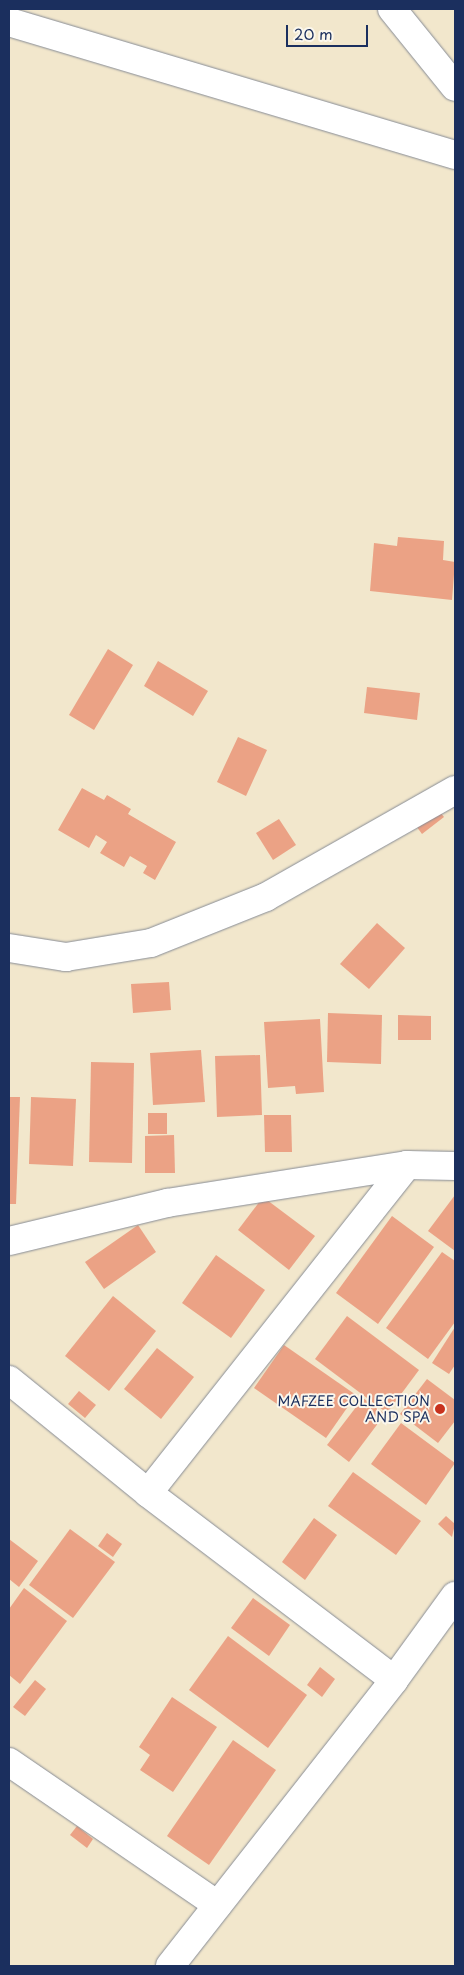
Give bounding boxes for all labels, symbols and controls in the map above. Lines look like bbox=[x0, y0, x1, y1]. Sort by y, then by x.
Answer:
scale bar bbox=[289, 15, 372, 47]
text: 20 m bbox=[294, 22, 333, 45]
place label: MAFZEE COLLECTION AND SPA bbox=[278, 1393, 430, 1425]
marker: MAFZEE COLLECTION AND SPA bbox=[434, 1403, 446, 1415]

